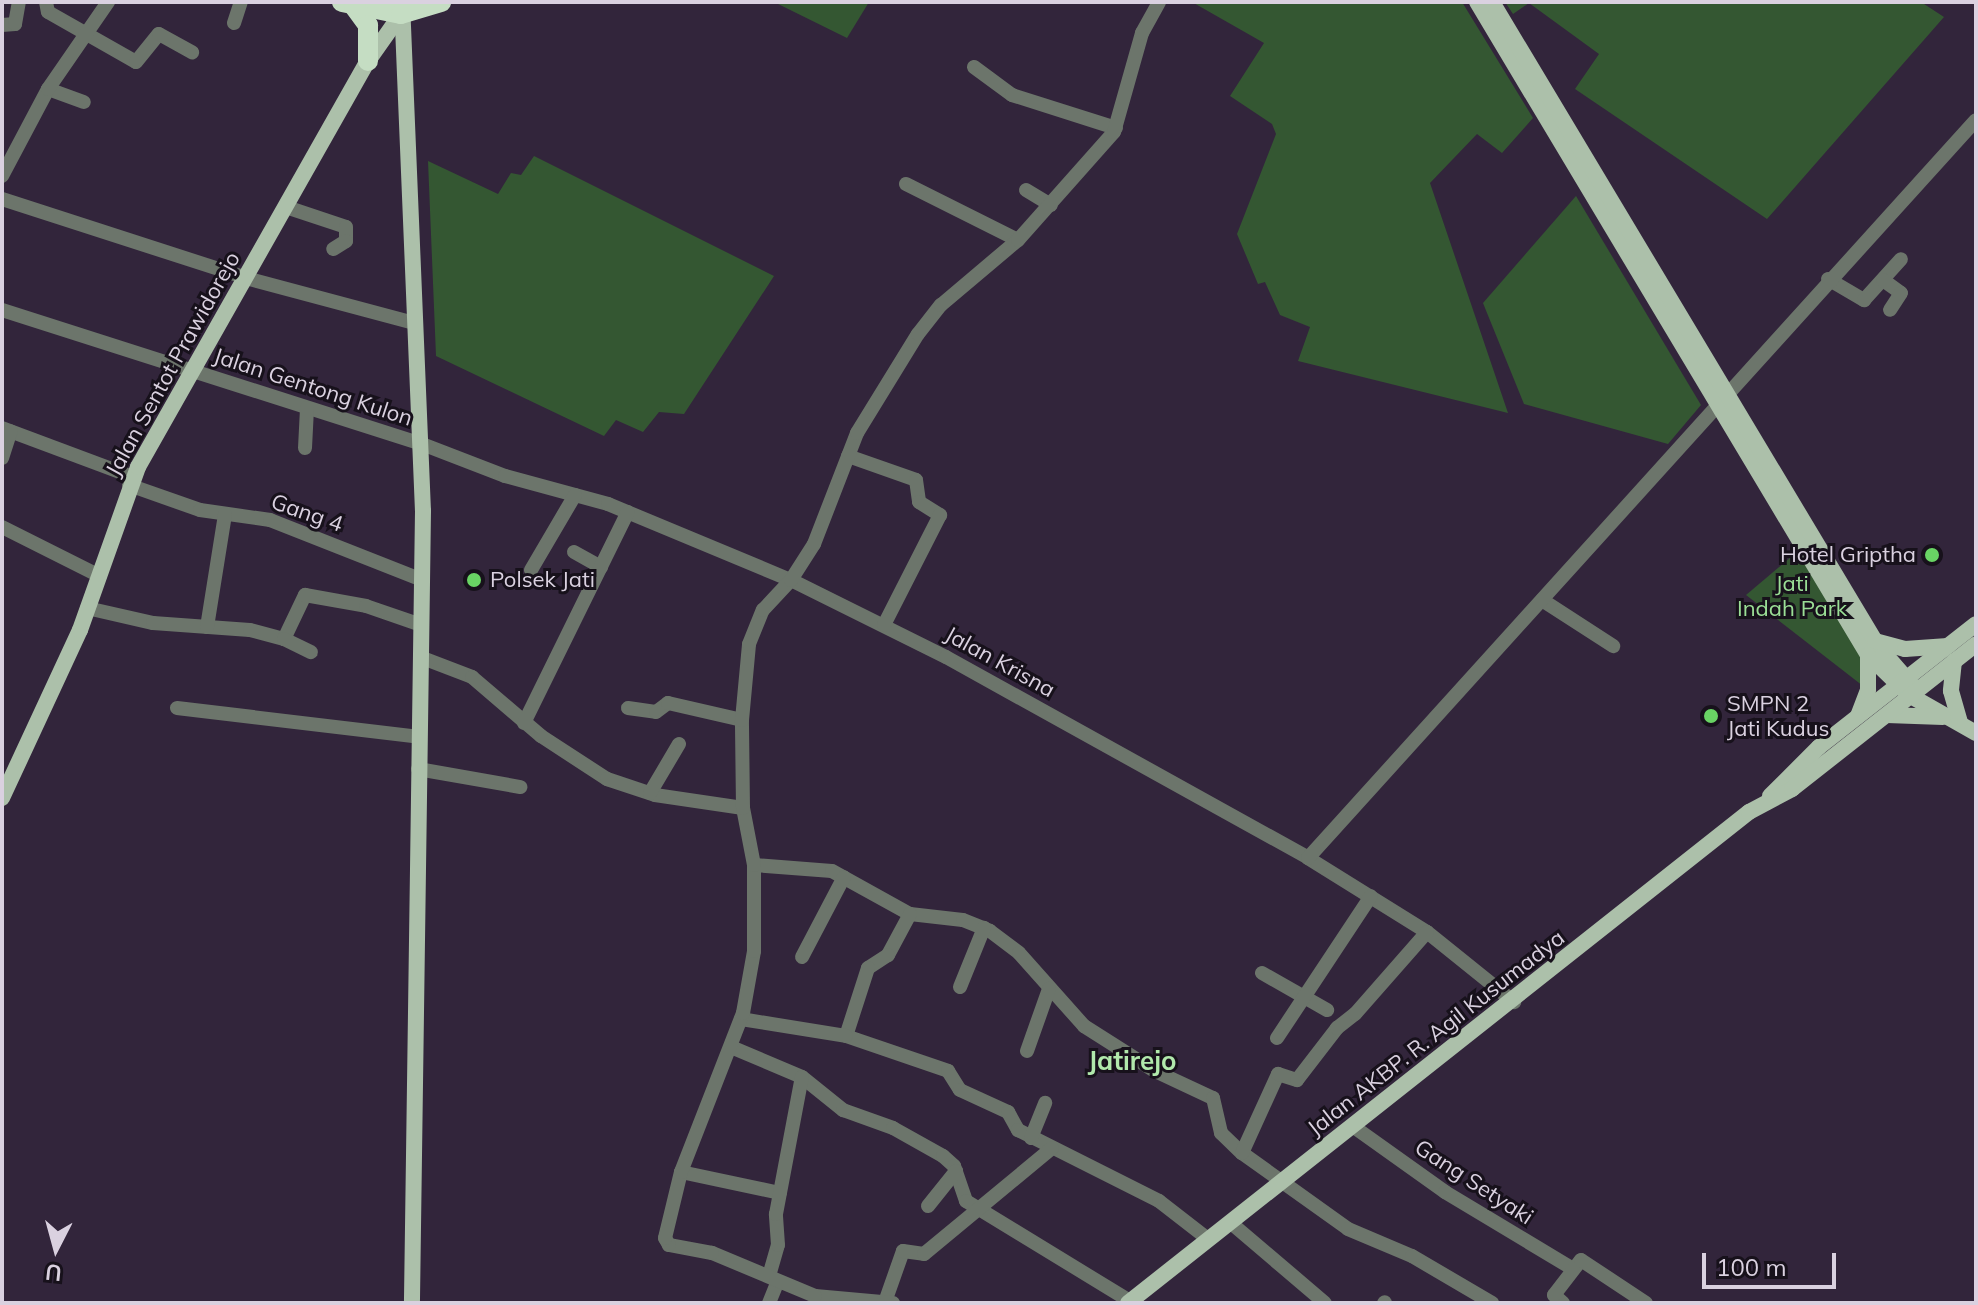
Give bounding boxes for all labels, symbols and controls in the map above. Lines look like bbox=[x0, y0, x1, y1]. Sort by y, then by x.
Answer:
street label: Jalan Sentot Prawidorejo bbox=[100, 247, 246, 481]
street label: Jalan Gentong Kulon bbox=[210, 342, 416, 432]
street label: Gang 4 bbox=[268, 488, 346, 538]
place label: Hotel Griptha bbox=[1780, 542, 1916, 568]
marker: Hotel Griptha bbox=[1923, 546, 1941, 564]
place label: Polsek Jati bbox=[490, 567, 595, 593]
park label: Jati Indah Park bbox=[1737, 570, 1847, 622]
marker: Polsek Jati bbox=[465, 571, 483, 589]
street label: Jalan Krisna bbox=[940, 621, 1060, 703]
place label: SMPN 2 Jati Kudus bbox=[1727, 690, 1829, 742]
marker: SMPN 2 Jati Kudus bbox=[1702, 707, 1720, 725]
street label: Jalan AKBP. R. Agil Kusumadya bbox=[1302, 925, 1570, 1141]
district label: Jatirejo bbox=[1088, 1045, 1176, 1077]
street label: Gang Setyaki bbox=[1410, 1134, 1538, 1230]
north arrow bbox=[16, 1209, 96, 1289]
scale bar bbox=[1706, 1237, 1840, 1287]
text: 100 m bbox=[1716, 1252, 1787, 1282]
text: U bbox=[44, 1258, 63, 1288]

